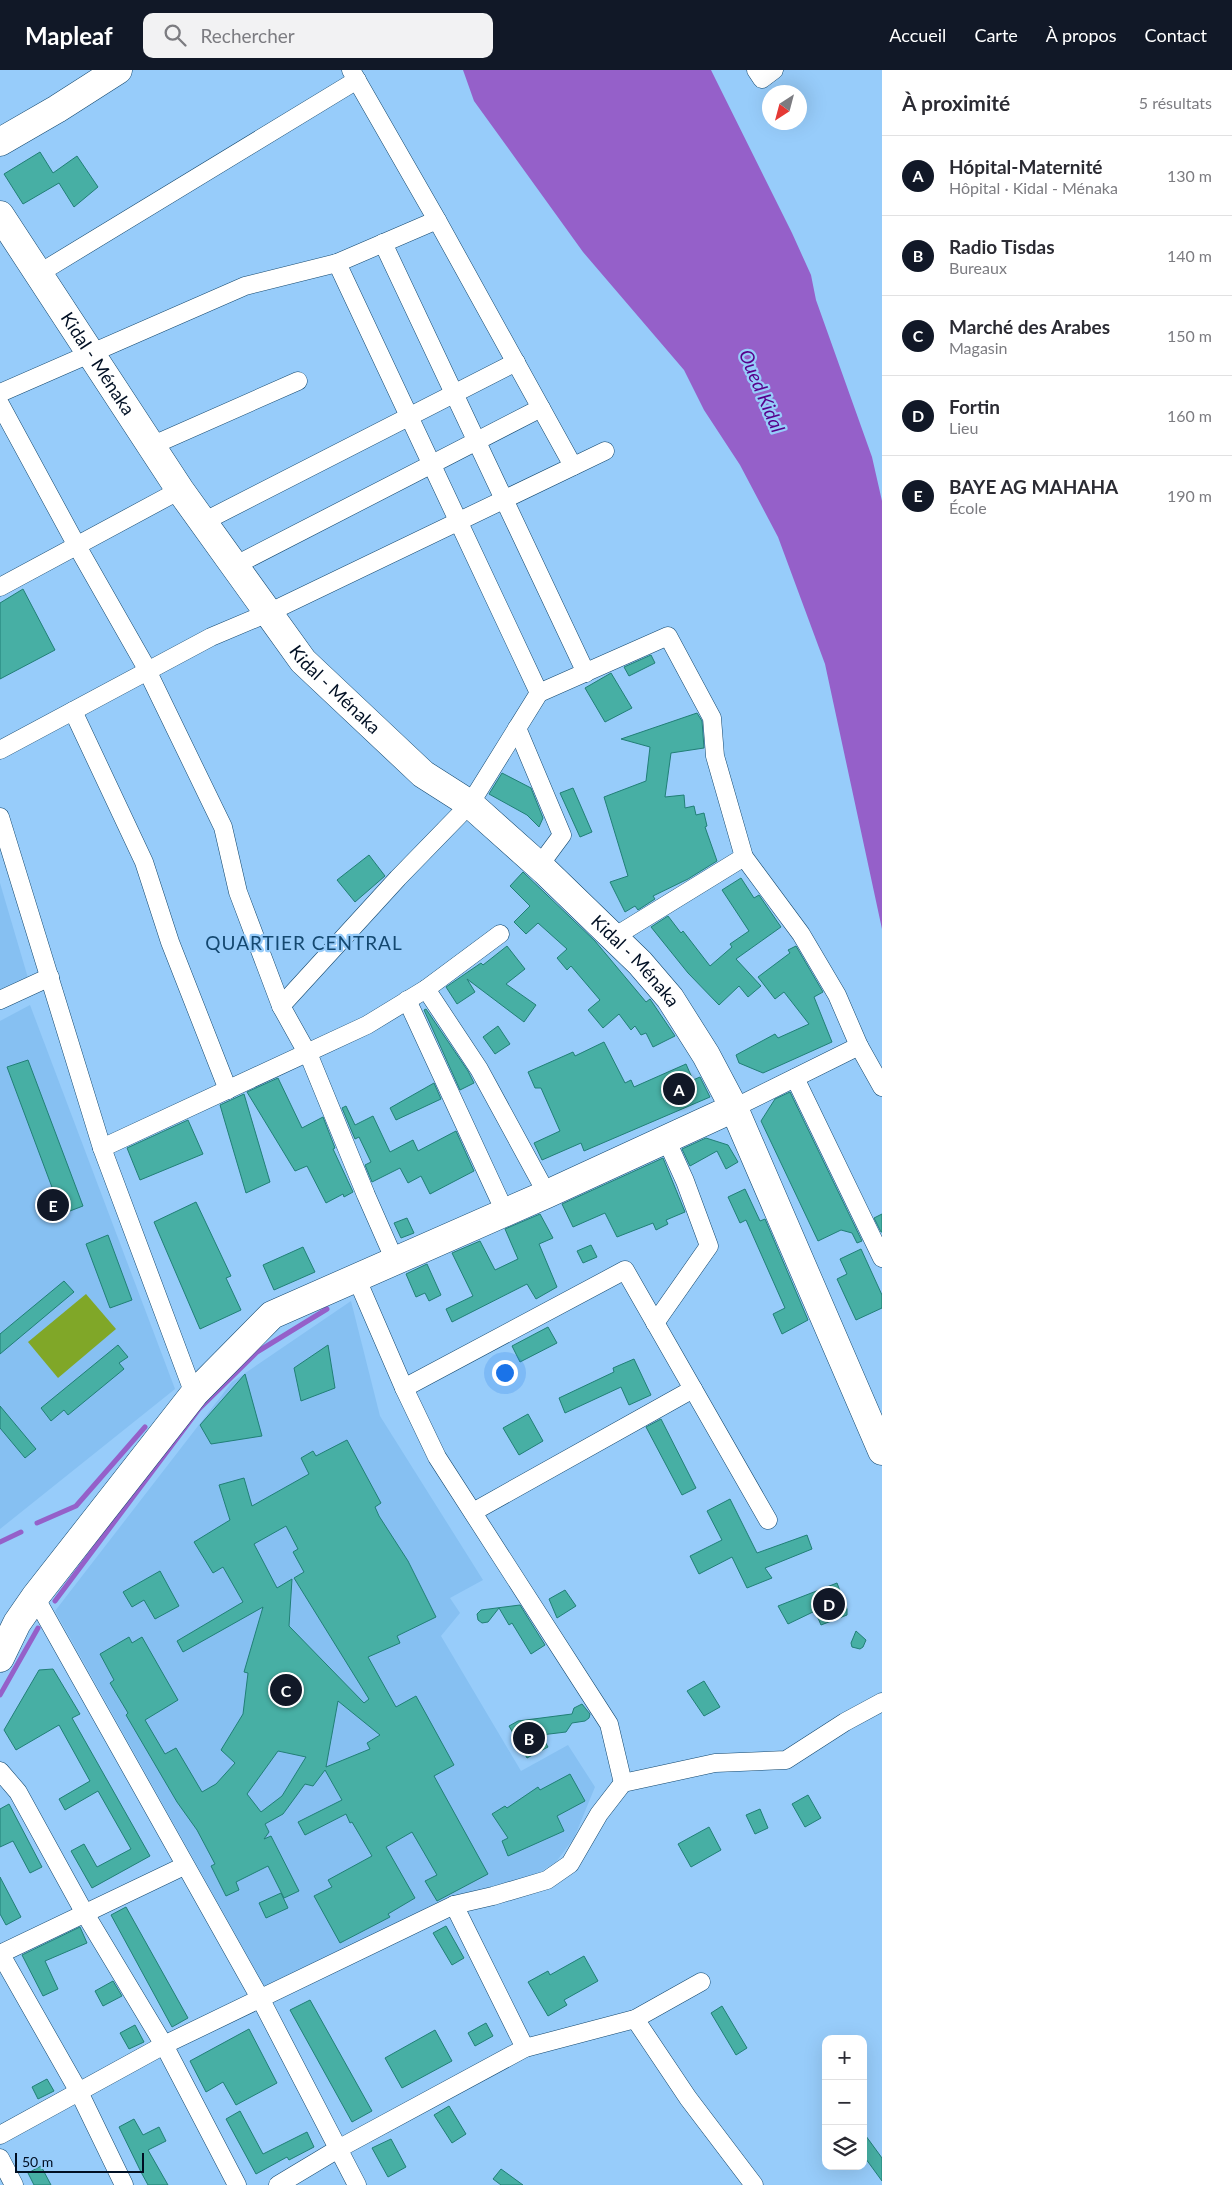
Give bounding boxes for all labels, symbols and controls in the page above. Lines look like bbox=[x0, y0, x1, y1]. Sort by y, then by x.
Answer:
search box bbox=[143, 13, 493, 58]
text: Mapleaf bbox=[25, 21, 113, 50]
icon: search bbox=[161, 21, 189, 49]
text: Rechercher bbox=[201, 24, 295, 47]
text: Accueil bbox=[889, 24, 946, 46]
text: Carte bbox=[974, 24, 1018, 46]
text: À propos bbox=[1046, 24, 1117, 46]
text: Contact bbox=[1145, 24, 1207, 46]
north arrow bbox=[762, 85, 807, 130]
text: À proximité bbox=[902, 90, 1010, 115]
text: 5 résultats bbox=[1139, 93, 1212, 112]
text: Hópital-Maternité bbox=[949, 155, 1103, 178]
text: A bbox=[912, 166, 924, 185]
text: 130 m bbox=[1167, 166, 1212, 185]
text: Hôpital · Kidal - Ménaka bbox=[949, 178, 1118, 197]
text: Radio Tisdas bbox=[949, 235, 1055, 258]
text: B bbox=[913, 246, 923, 265]
text: 140 m bbox=[1167, 246, 1212, 265]
text: Bureaux bbox=[949, 258, 1007, 277]
street label: Kidal - Ménaka bbox=[57, 308, 140, 419]
text: Marché des Arabes bbox=[949, 315, 1110, 338]
text: C bbox=[913, 326, 923, 345]
text: 150 m bbox=[1167, 326, 1212, 345]
text: Magasin bbox=[949, 338, 1008, 357]
water label: Oued Kidal bbox=[735, 346, 790, 436]
text: Fortin bbox=[949, 395, 1000, 418]
text: D bbox=[912, 406, 924, 425]
text: 160 m bbox=[1167, 406, 1212, 425]
text: Lieu bbox=[949, 418, 978, 437]
text: BAYE AG MAHAHA bbox=[949, 475, 1118, 498]
text: E bbox=[913, 486, 923, 505]
text: 190 m bbox=[1167, 486, 1212, 505]
text: École bbox=[949, 498, 987, 517]
street label: Kidal - Ménaka bbox=[285, 641, 385, 738]
street label: Kidal - Ménaka bbox=[587, 910, 685, 1010]
district label: QUARTIER CENTRAL bbox=[205, 931, 403, 954]
pin: A bbox=[663, 1070, 695, 1108]
pin: E bbox=[37, 1186, 69, 1224]
your location bbox=[492, 1360, 518, 1386]
pin: D bbox=[813, 1585, 845, 1623]
pin: C bbox=[270, 1671, 302, 1709]
pin: B bbox=[513, 1719, 545, 1757]
map controls bbox=[822, 2035, 867, 2170]
button: + bbox=[822, 2035, 867, 2080]
button: − bbox=[822, 2080, 867, 2125]
button: layers bbox=[822, 2125, 867, 2170]
scale bar bbox=[15, 2150, 144, 2173]
text: 50 m bbox=[22, 2153, 53, 2170]

